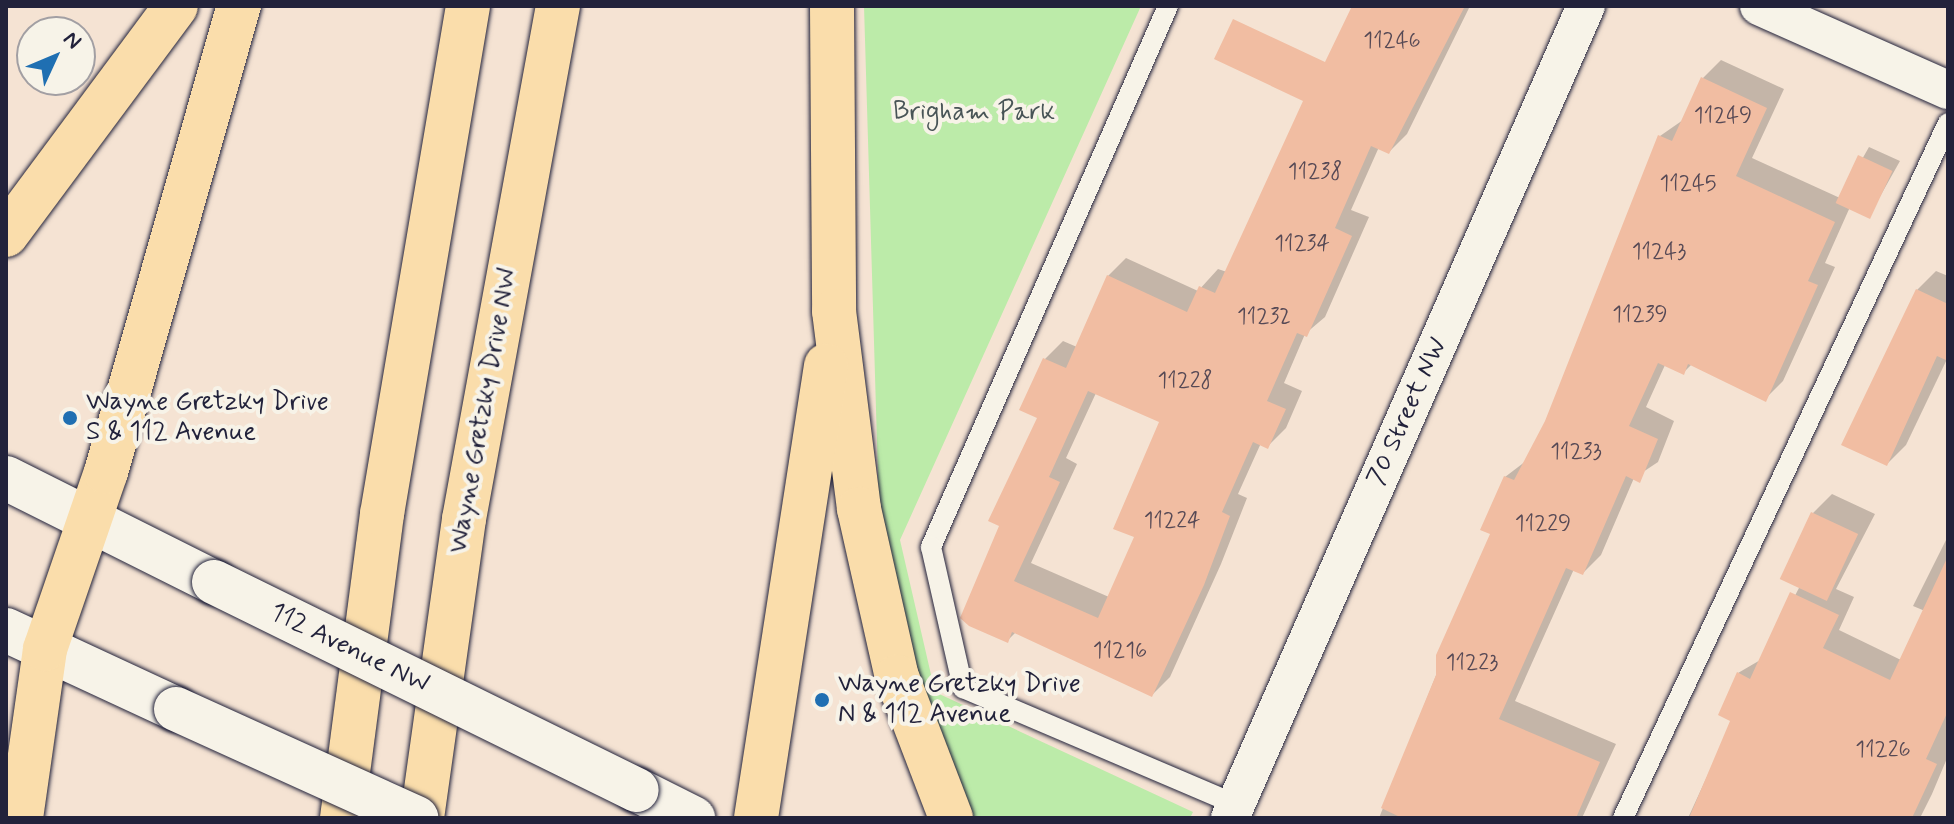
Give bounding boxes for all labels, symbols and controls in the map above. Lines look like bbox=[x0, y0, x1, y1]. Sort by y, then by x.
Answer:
north arrow bbox=[16, 16, 96, 96]
text: N bbox=[57, 26, 87, 56]
house number: 11246 bbox=[1363, 29, 1421, 55]
park label: Brigham Park bbox=[896, 97, 1052, 129]
house number: 11249 bbox=[1694, 104, 1752, 130]
house number: 11238 bbox=[1288, 160, 1342, 186]
house number: 11245 bbox=[1660, 172, 1716, 198]
house number: 11234 bbox=[1274, 232, 1330, 258]
house number: 11243 bbox=[1632, 240, 1686, 266]
street label: Wayne Gretzky Drive NW bbox=[444, 266, 524, 556]
house number: 11239 bbox=[1612, 303, 1668, 329]
house number: 11232 bbox=[1237, 305, 1291, 331]
street label: 70 Street NW bbox=[1362, 333, 1454, 491]
house number: 11228 bbox=[1157, 369, 1213, 395]
place label: Wayne Gretzky Drive S & 112 Avenue bbox=[86, 387, 329, 448]
marker: Wayne Gretzky Drive S & 112 Avenue bbox=[61, 409, 79, 427]
house number: 11233 bbox=[1550, 440, 1602, 466]
house number: 11224 bbox=[1144, 509, 1200, 535]
house number: 11229 bbox=[1515, 512, 1571, 538]
street label: 112 Avenue NW bbox=[265, 597, 433, 701]
house number: 11216 bbox=[1093, 639, 1147, 665]
house number: 11223 bbox=[1446, 651, 1498, 677]
place label: Wayne Gretzky Drive N & 112 Avenue bbox=[838, 669, 1081, 730]
marker: Wayne Gretzky Drive N & 112 Avenue bbox=[813, 691, 831, 709]
house number: 11226 bbox=[1855, 738, 1911, 764]

